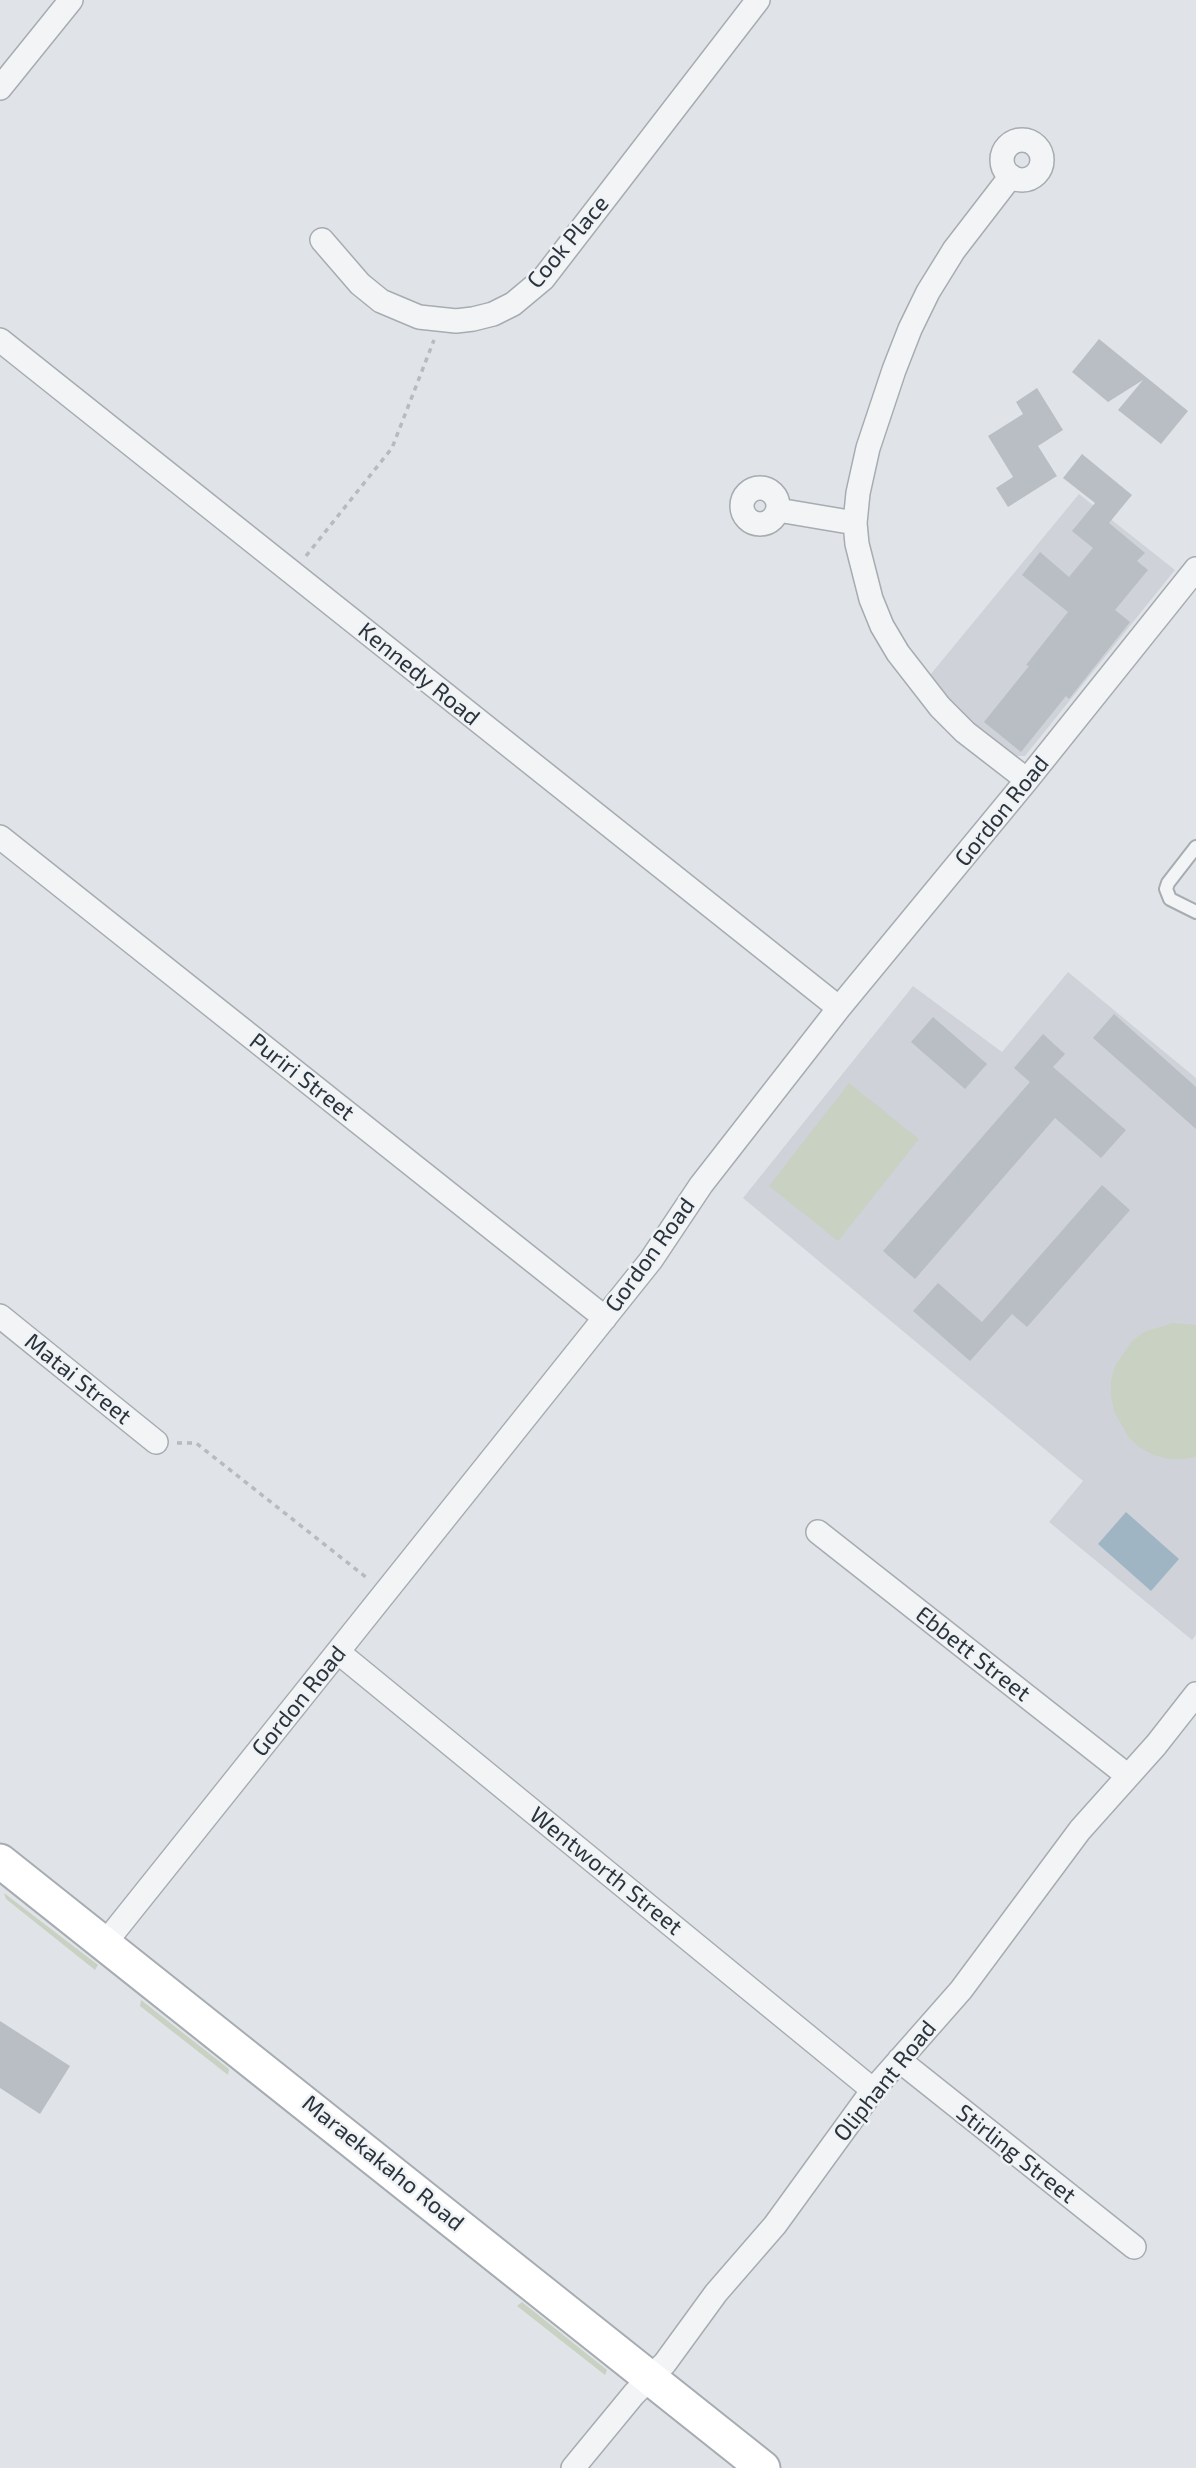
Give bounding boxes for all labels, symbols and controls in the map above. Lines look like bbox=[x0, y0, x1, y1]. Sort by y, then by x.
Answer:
street label: Cook Place bbox=[521, 190, 615, 294]
street label: Kennedy Road bbox=[353, 617, 485, 731]
street label: Gordon Road bbox=[949, 750, 1055, 872]
street label: Puriri Street bbox=[244, 1027, 360, 1127]
street label: Gordon Road bbox=[599, 1193, 701, 1317]
street label: Matai Street bbox=[19, 1328, 137, 1430]
street label: Ebbett Street bbox=[910, 1601, 1036, 1707]
street label: Gordon Road bbox=[246, 1640, 352, 1762]
street label: Wentworth Street bbox=[524, 1801, 688, 1941]
street label: Oliphant Road bbox=[828, 2015, 942, 2147]
street label: Maraekakaho Road bbox=[297, 2089, 469, 2237]
street label: Stirling Street bbox=[951, 2099, 1081, 2209]

